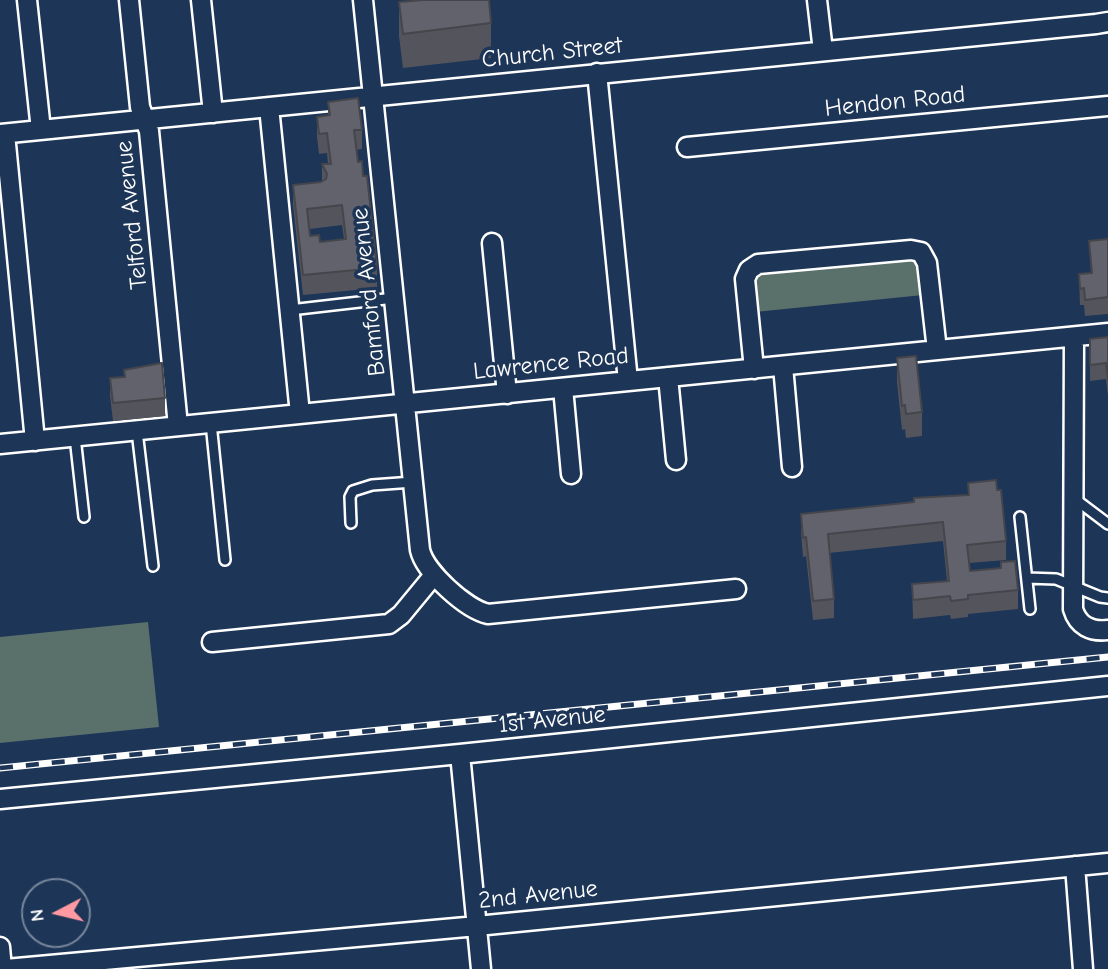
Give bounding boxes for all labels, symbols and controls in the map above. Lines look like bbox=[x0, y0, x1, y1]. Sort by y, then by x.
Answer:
street label: Church Street bbox=[480, 31, 624, 75]
street label: Hendon Road bbox=[823, 80, 967, 124]
street label: Telford Avenue bbox=[110, 139, 154, 291]
street label: Bamford Avenue bbox=[346, 207, 392, 377]
street label: Lawrence Road bbox=[472, 342, 630, 386]
street label: 1st Avenue bbox=[497, 700, 607, 740]
street label: 2nd Avenue bbox=[477, 874, 599, 916]
north arrow bbox=[21, 878, 91, 948]
text: N bbox=[25, 908, 49, 923]

